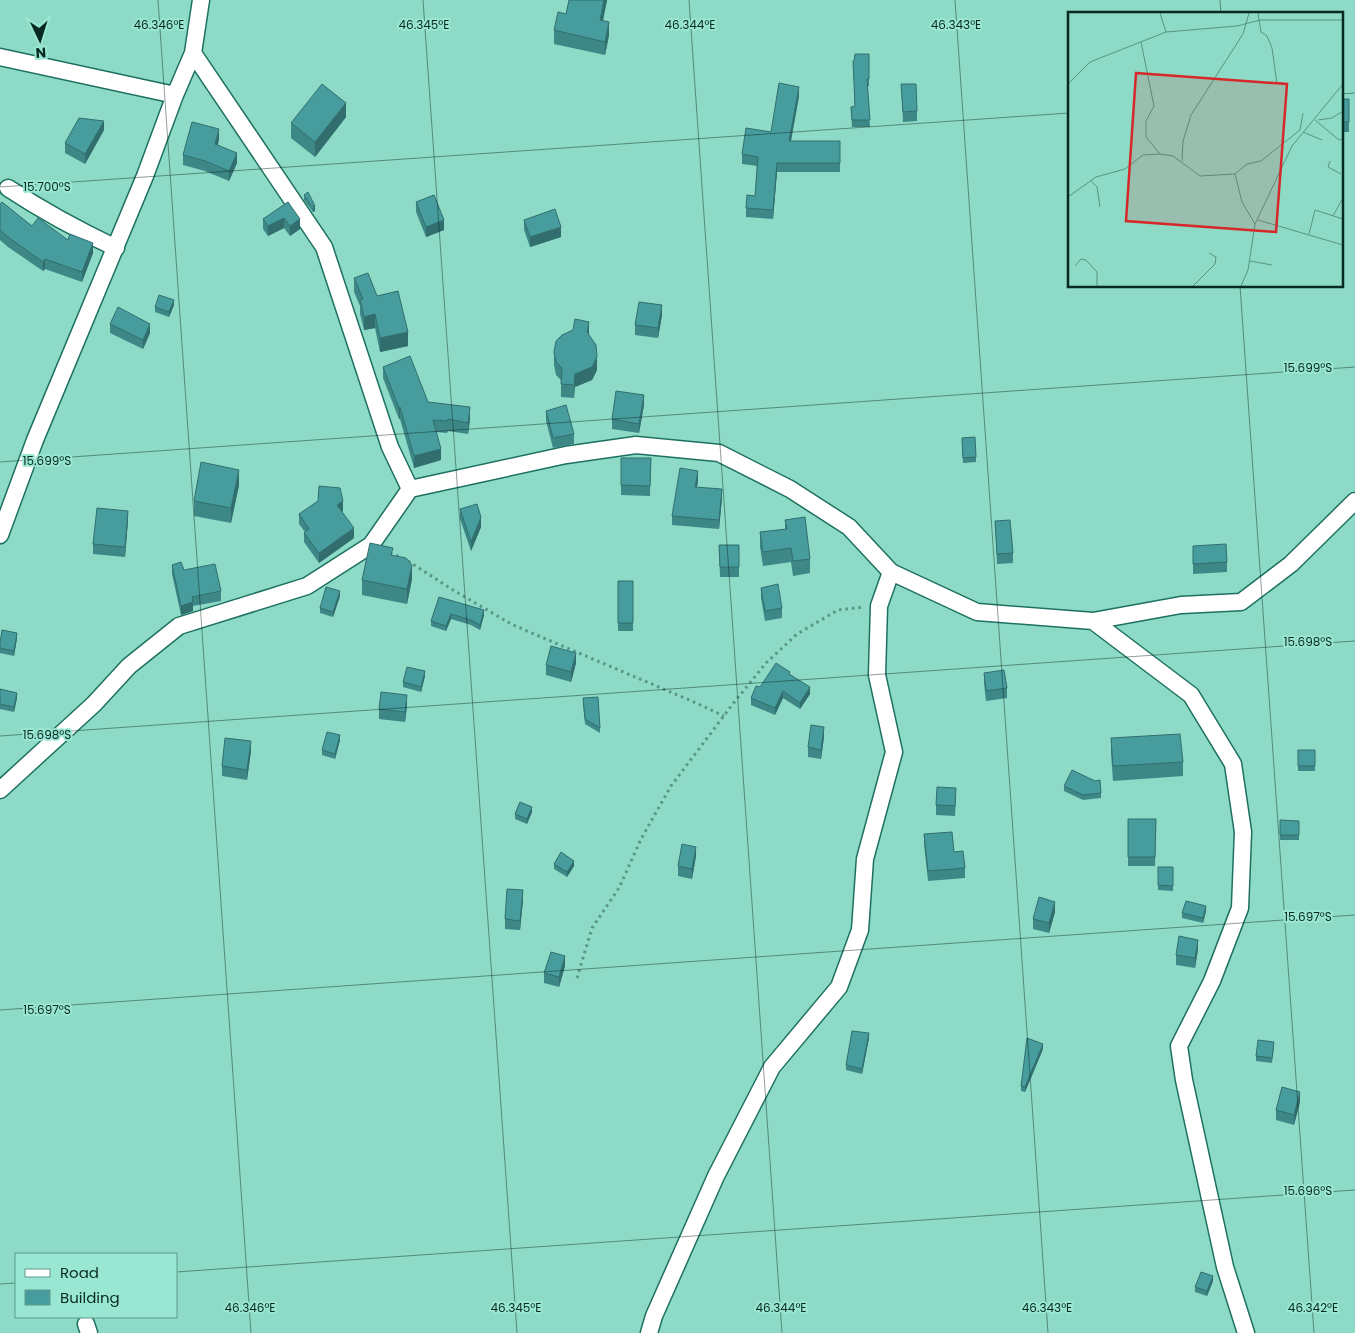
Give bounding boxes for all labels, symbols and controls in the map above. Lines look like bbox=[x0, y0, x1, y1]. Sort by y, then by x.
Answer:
inset map bbox=[1068, 12, 1342, 288]
north arrow bbox=[15, 15, 65, 65]
text: 46.346°E bbox=[133, 16, 185, 33]
text: 46.345°E bbox=[399, 16, 449, 33]
text: 46.344°E bbox=[665, 16, 715, 33]
text: 46.343°E bbox=[931, 16, 981, 33]
text: N bbox=[35, 43, 47, 63]
text: 15.700°S bbox=[23, 178, 71, 195]
text: 15.699°S bbox=[1284, 359, 1332, 376]
text: 15.699°S bbox=[23, 452, 71, 469]
text: 15.698°S bbox=[1284, 633, 1332, 650]
text: 15.698°S bbox=[23, 726, 71, 743]
text: 15.697°S bbox=[1284, 908, 1332, 925]
text: 15.697°S bbox=[23, 1001, 71, 1018]
text: 15.696°S bbox=[1284, 1182, 1332, 1199]
legend bbox=[15, 1253, 178, 1318]
text: Road bbox=[60, 1262, 99, 1283]
text: Building bbox=[60, 1287, 120, 1308]
text: 46.346°E bbox=[224, 1299, 276, 1316]
text: 46.345°E bbox=[491, 1299, 541, 1316]
text: 46.344°E bbox=[756, 1299, 806, 1316]
text: 46.343°E bbox=[1022, 1299, 1072, 1316]
text: 46.342°E bbox=[1288, 1299, 1338, 1316]

